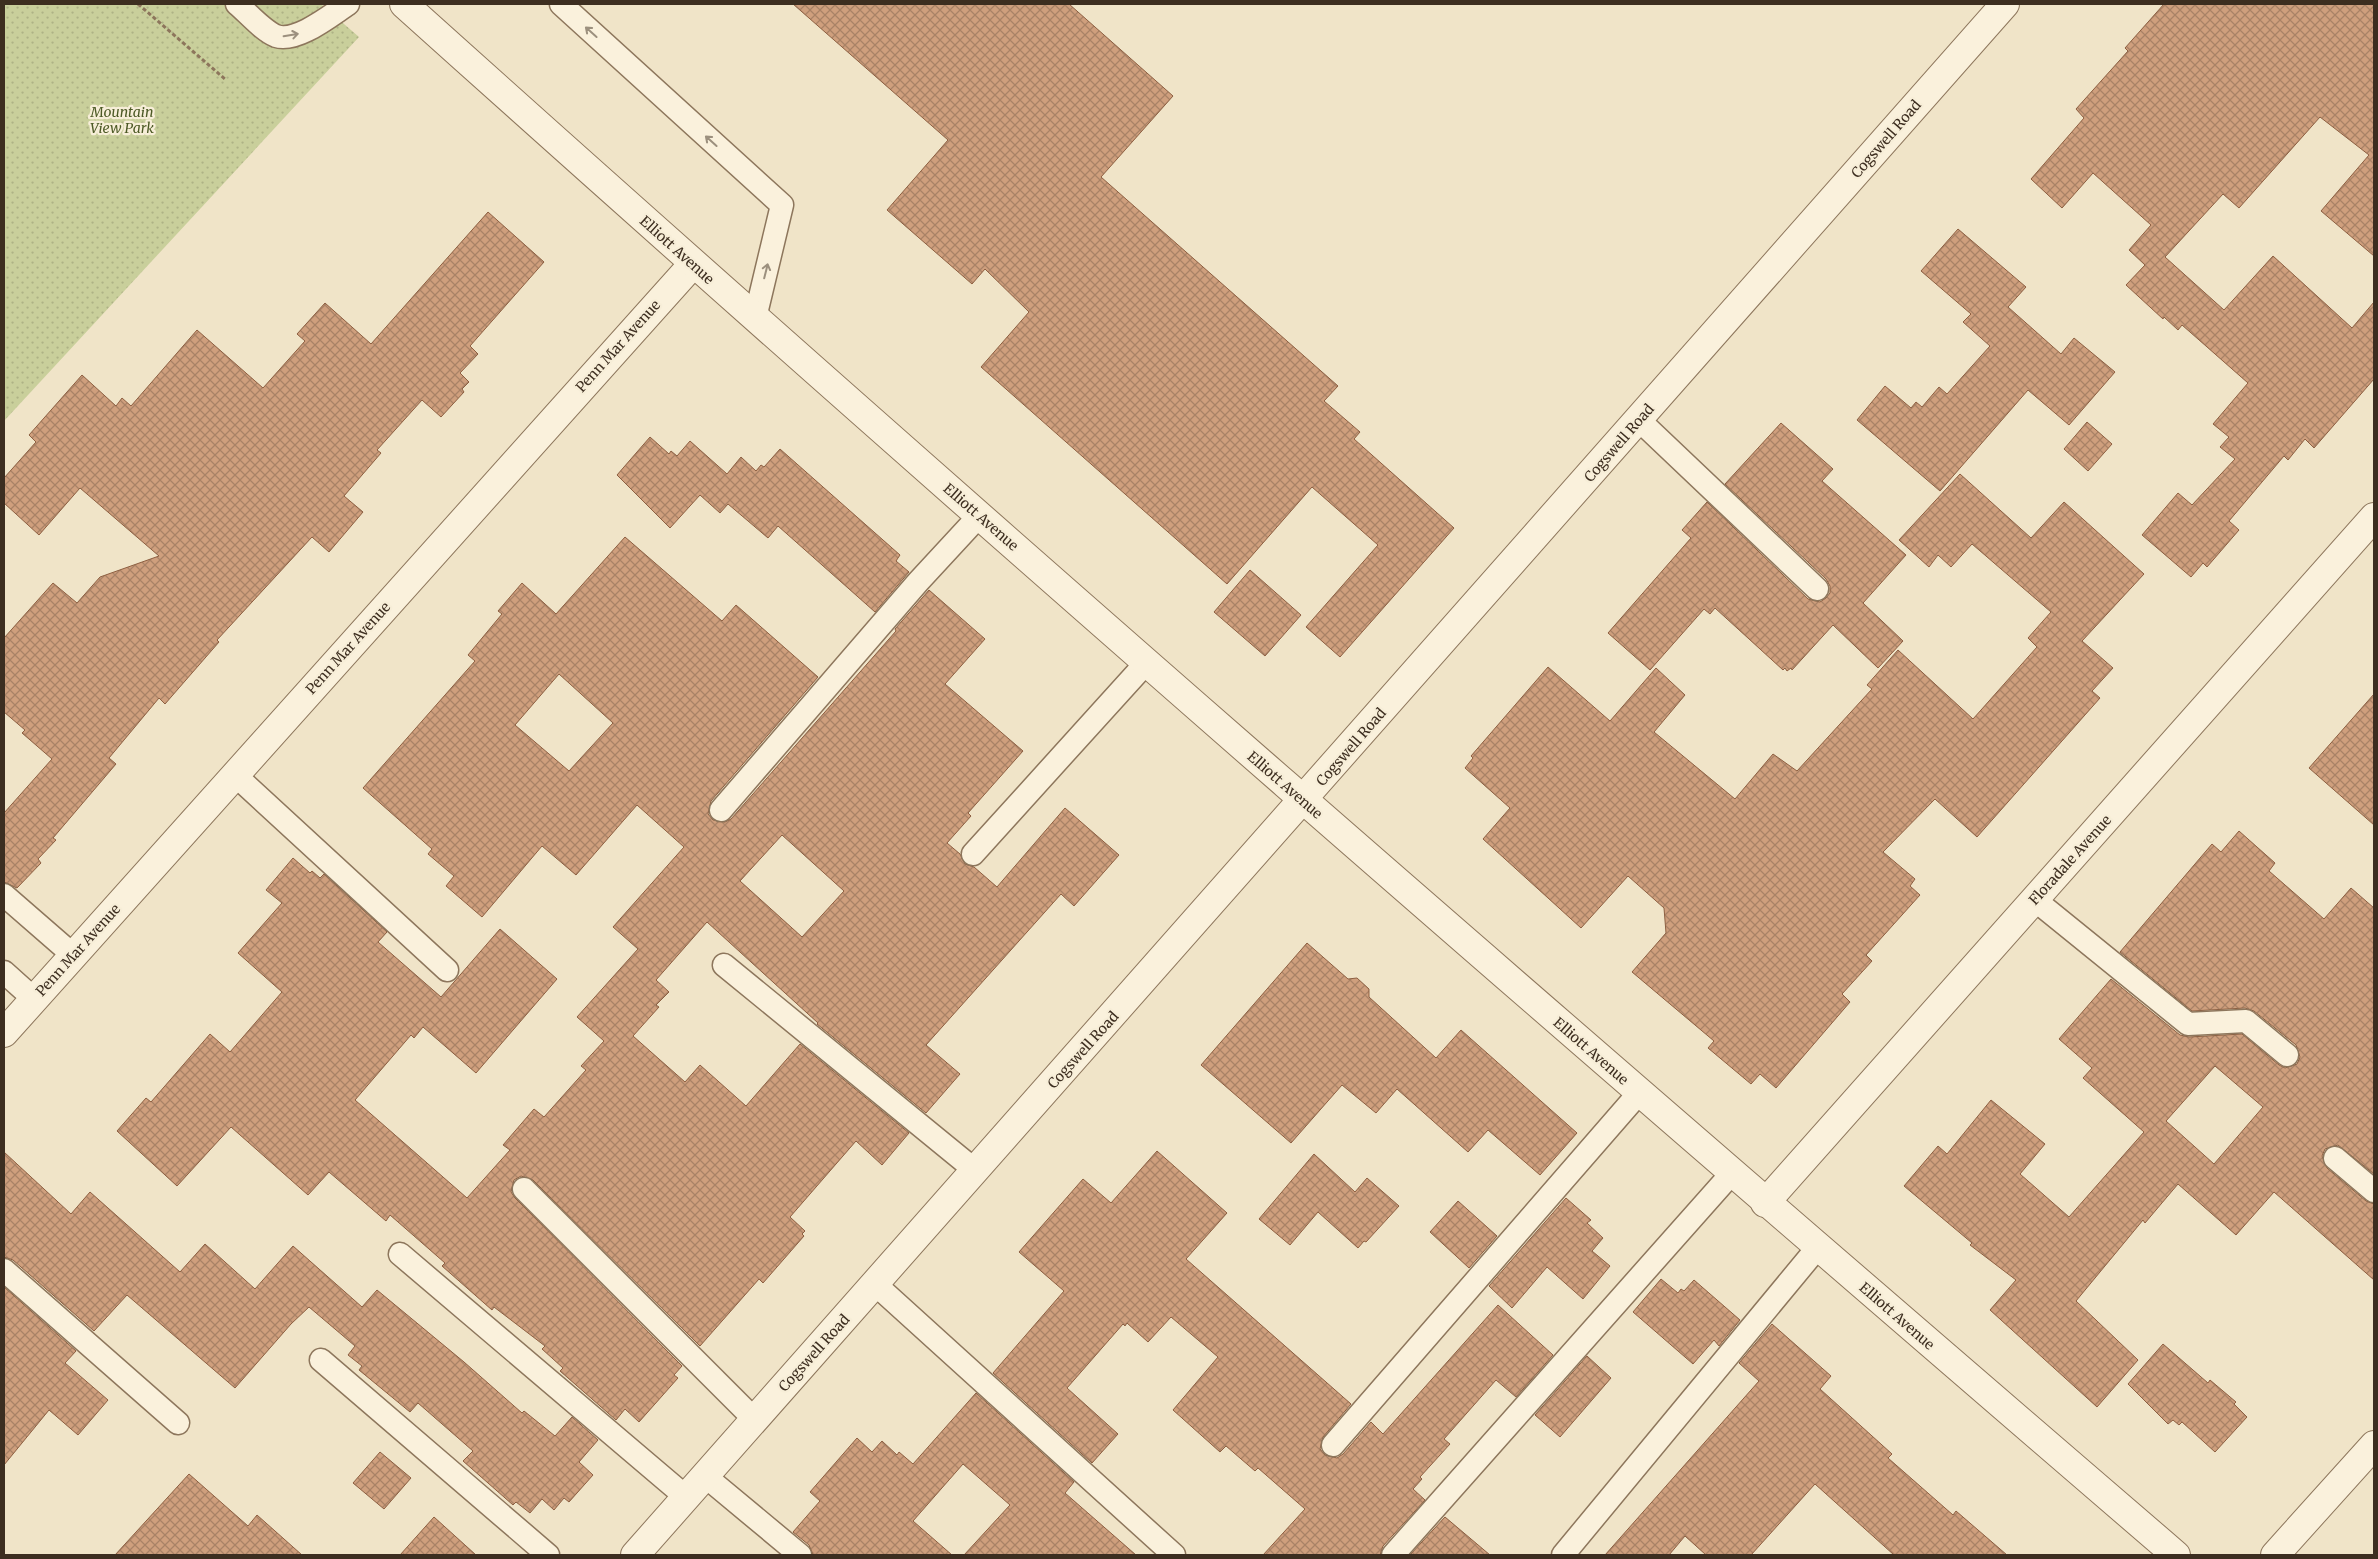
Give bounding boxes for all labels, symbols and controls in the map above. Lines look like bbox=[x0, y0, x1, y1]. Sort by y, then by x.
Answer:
one-way arrow bbox=[585, 26, 598, 38]
one-way arrow bbox=[283, 29, 299, 39]
street label: Cogswell Road bbox=[1847, 96, 1925, 182]
park label: Mountain View Park bbox=[90, 103, 154, 137]
one-way arrow bbox=[705, 135, 718, 147]
street label: Elliott Avenue bbox=[636, 212, 718, 288]
one-way arrow bbox=[762, 263, 771, 279]
street label: Penn Mar Avenue bbox=[572, 296, 664, 396]
street label: Cogswell Road bbox=[1580, 400, 1658, 486]
street label: Elliott Avenue bbox=[940, 479, 1022, 555]
street label: Penn Mar Avenue bbox=[302, 598, 394, 698]
street label: Cogswell Road bbox=[1312, 704, 1390, 790]
street label: Elliott Avenue bbox=[1244, 747, 1326, 823]
street label: Floradale Avenue bbox=[2025, 811, 2115, 909]
street label: Penn Mar Avenue bbox=[32, 900, 124, 1000]
street label: Cogswell Road bbox=[1044, 1007, 1123, 1092]
street label: Elliott Avenue bbox=[1550, 1013, 1632, 1089]
street label: Elliott Avenue bbox=[1856, 1278, 1938, 1354]
street label: Cogswell Road bbox=[775, 1310, 854, 1395]

